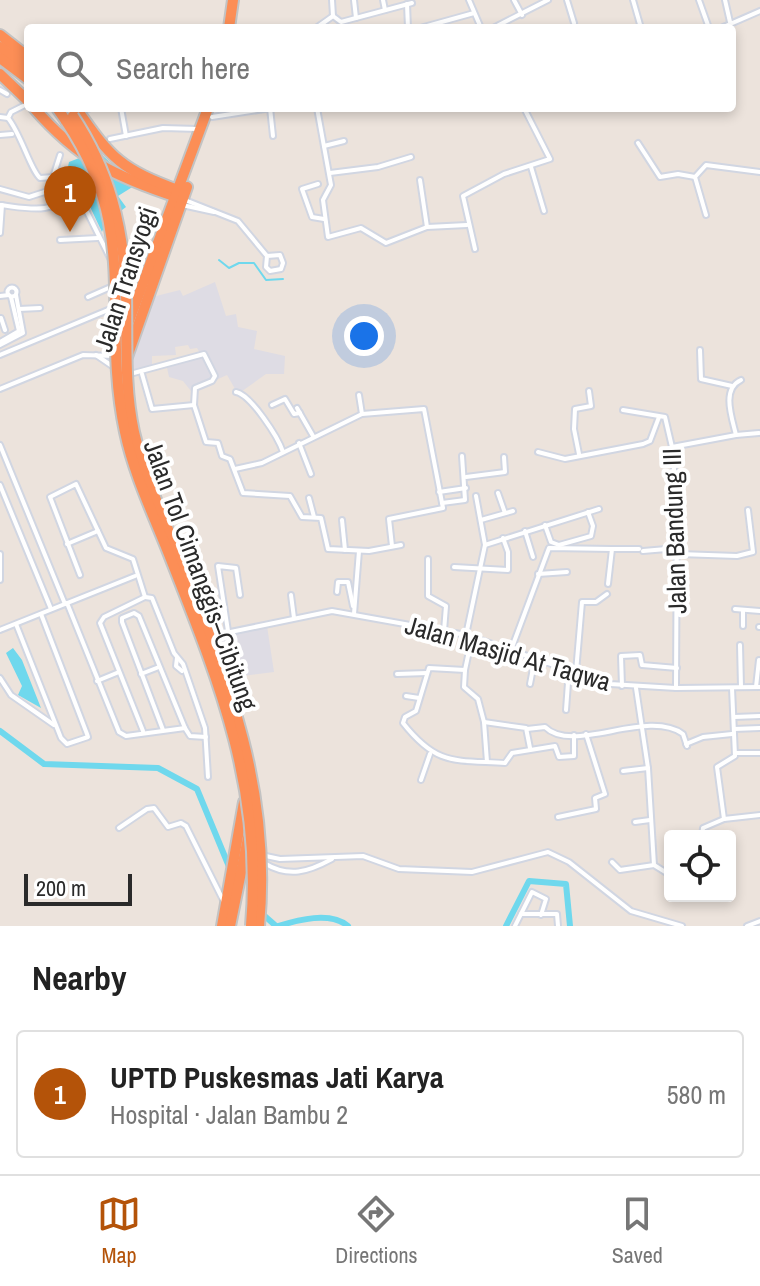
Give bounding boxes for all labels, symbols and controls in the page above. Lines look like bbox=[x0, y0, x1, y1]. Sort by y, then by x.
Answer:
search box bbox=[24, 24, 736, 112]
icon: search bbox=[52, 46, 96, 90]
text: Search here bbox=[116, 48, 250, 88]
pin: 1 bbox=[44, 166, 96, 232]
street label: Jalan Transyogi bbox=[85, 202, 165, 356]
your location bbox=[344, 316, 384, 356]
street label: Jalan Tol Cimanggis–Cibitung bbox=[136, 435, 266, 715]
street label: Jalan Bandung III bbox=[654, 447, 694, 615]
street label: Jalan Masjid At Taqwa bbox=[401, 607, 615, 699]
map controls bbox=[664, 830, 736, 902]
button: locate bbox=[664, 830, 736, 902]
scale bar bbox=[24, 870, 132, 906]
text: 200 m bbox=[36, 873, 86, 903]
text: Nearby bbox=[32, 955, 127, 1001]
text: UPTD Puskesmas Jati Karya bbox=[110, 1057, 444, 1097]
text: 1 bbox=[54, 1077, 66, 1112]
text: 580 m bbox=[667, 1077, 726, 1112]
text: Hospital · Jalan Bambu 2 bbox=[110, 1097, 348, 1132]
tab: Map bbox=[97, 1192, 141, 1270]
tab: Directions bbox=[335, 1192, 418, 1270]
tab: Saved bbox=[612, 1192, 663, 1270]

